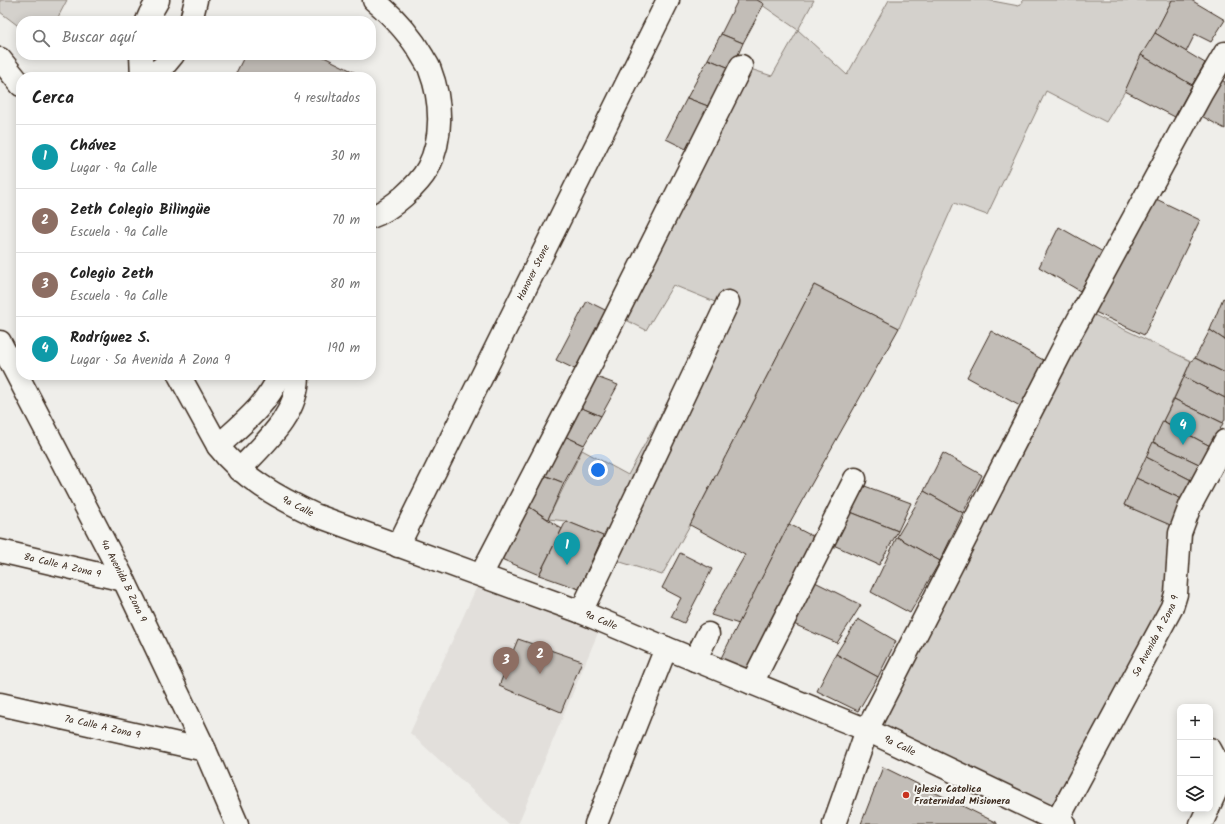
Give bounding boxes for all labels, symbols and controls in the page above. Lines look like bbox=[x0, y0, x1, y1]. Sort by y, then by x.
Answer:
search box bbox=[16, 16, 376, 60]
text: Buscar aquí bbox=[62, 26, 135, 50]
icon: search bbox=[30, 27, 52, 49]
text: Cerca bbox=[32, 85, 74, 112]
text: 4 resultados bbox=[293, 88, 360, 109]
text: Chávez bbox=[70, 134, 116, 158]
text: 1 bbox=[43, 146, 47, 167]
text: 30 m bbox=[331, 146, 360, 167]
text: Lugar · 9a Calle bbox=[70, 158, 157, 179]
text: Zeth Colegio Bilingüe bbox=[70, 198, 210, 222]
text: 2 bbox=[41, 210, 49, 231]
text: 70 m bbox=[332, 210, 360, 231]
text: Escuela · 9a Calle bbox=[70, 222, 168, 243]
street label: Hanover Stone bbox=[513, 241, 554, 303]
text: Colegio Zeth bbox=[70, 262, 153, 286]
text: 3 bbox=[41, 274, 49, 295]
text: 80 m bbox=[330, 274, 360, 295]
text: Escuela · 9a Calle bbox=[70, 286, 168, 307]
text: Rodríguez S. bbox=[70, 326, 150, 350]
text: 4 bbox=[41, 338, 49, 359]
text: 190 m bbox=[328, 338, 360, 359]
text: Lugar · 5a Avenida A Zona 9 bbox=[70, 350, 230, 371]
pin: 4 bbox=[1170, 412, 1196, 445]
your location bbox=[588, 460, 608, 480]
street label: 9a Calle bbox=[279, 492, 317, 521]
pin: 1 bbox=[554, 532, 580, 565]
street label: 4a Avenida B Zona 9 bbox=[96, 537, 151, 625]
street label: 8a Calle A Zona 9 bbox=[22, 549, 103, 582]
street label: 5a Avenida A Zona 9 bbox=[1128, 593, 1183, 680]
street label: 9a Calle bbox=[582, 606, 620, 635]
pin: 2 bbox=[527, 641, 553, 674]
pin: 3 bbox=[493, 647, 519, 680]
map controls bbox=[1177, 704, 1213, 812]
button: + bbox=[1177, 704, 1213, 740]
street label: 7a Calle A Zona 9 bbox=[63, 711, 142, 743]
street label: 9a Calle bbox=[881, 731, 919, 760]
button: − bbox=[1177, 740, 1213, 776]
button: layers bbox=[1177, 776, 1213, 812]
place label: Iglesia Catolica Fraternidad Misionera bbox=[914, 781, 1010, 809]
marker: Iglesia Catolica Fraternidad Misionera bbox=[901, 790, 911, 800]

